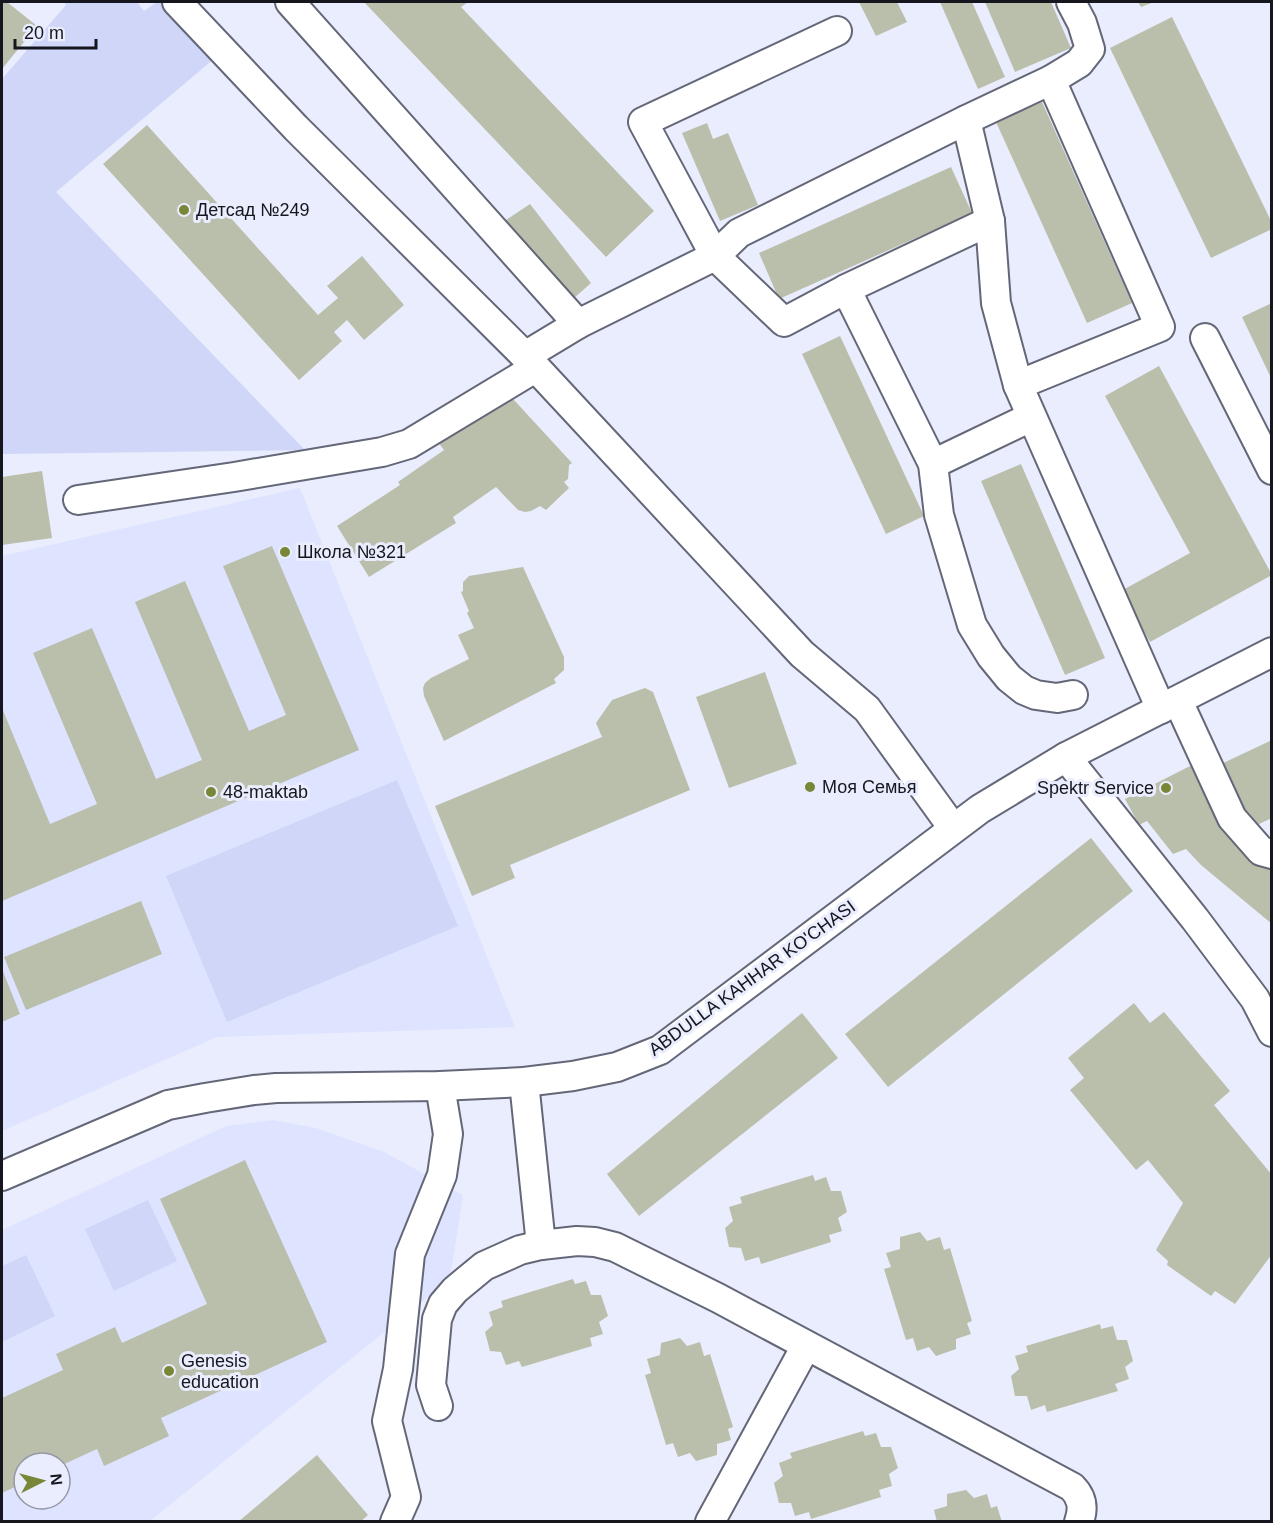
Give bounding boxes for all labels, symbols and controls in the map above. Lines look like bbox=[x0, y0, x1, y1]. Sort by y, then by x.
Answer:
scale bar bbox=[15, 12, 96, 50]
text: 20 m bbox=[24, 23, 64, 43]
place label: Детсад №249 bbox=[196, 200, 310, 220]
marker: Детсад №249 bbox=[177, 203, 191, 217]
place label: Школа №321 bbox=[297, 542, 406, 562]
marker: Школа №321 bbox=[278, 545, 292, 559]
place label: Моя Семья bbox=[822, 777, 916, 797]
place label: Spektr Service bbox=[1037, 778, 1154, 798]
marker: Моя Семья bbox=[803, 780, 817, 794]
marker: Spektr Service bbox=[1159, 781, 1173, 795]
place label: 48-maktab bbox=[223, 782, 308, 802]
marker: 48-maktab bbox=[204, 785, 218, 799]
street label: ABDULLA KAHHAR KO'CHASI bbox=[645, 896, 859, 1060]
place label: Genesis education bbox=[181, 1351, 259, 1392]
marker: Genesis education bbox=[162, 1364, 176, 1378]
north arrow bbox=[12, 1451, 72, 1511]
text: N bbox=[47, 1473, 65, 1486]

